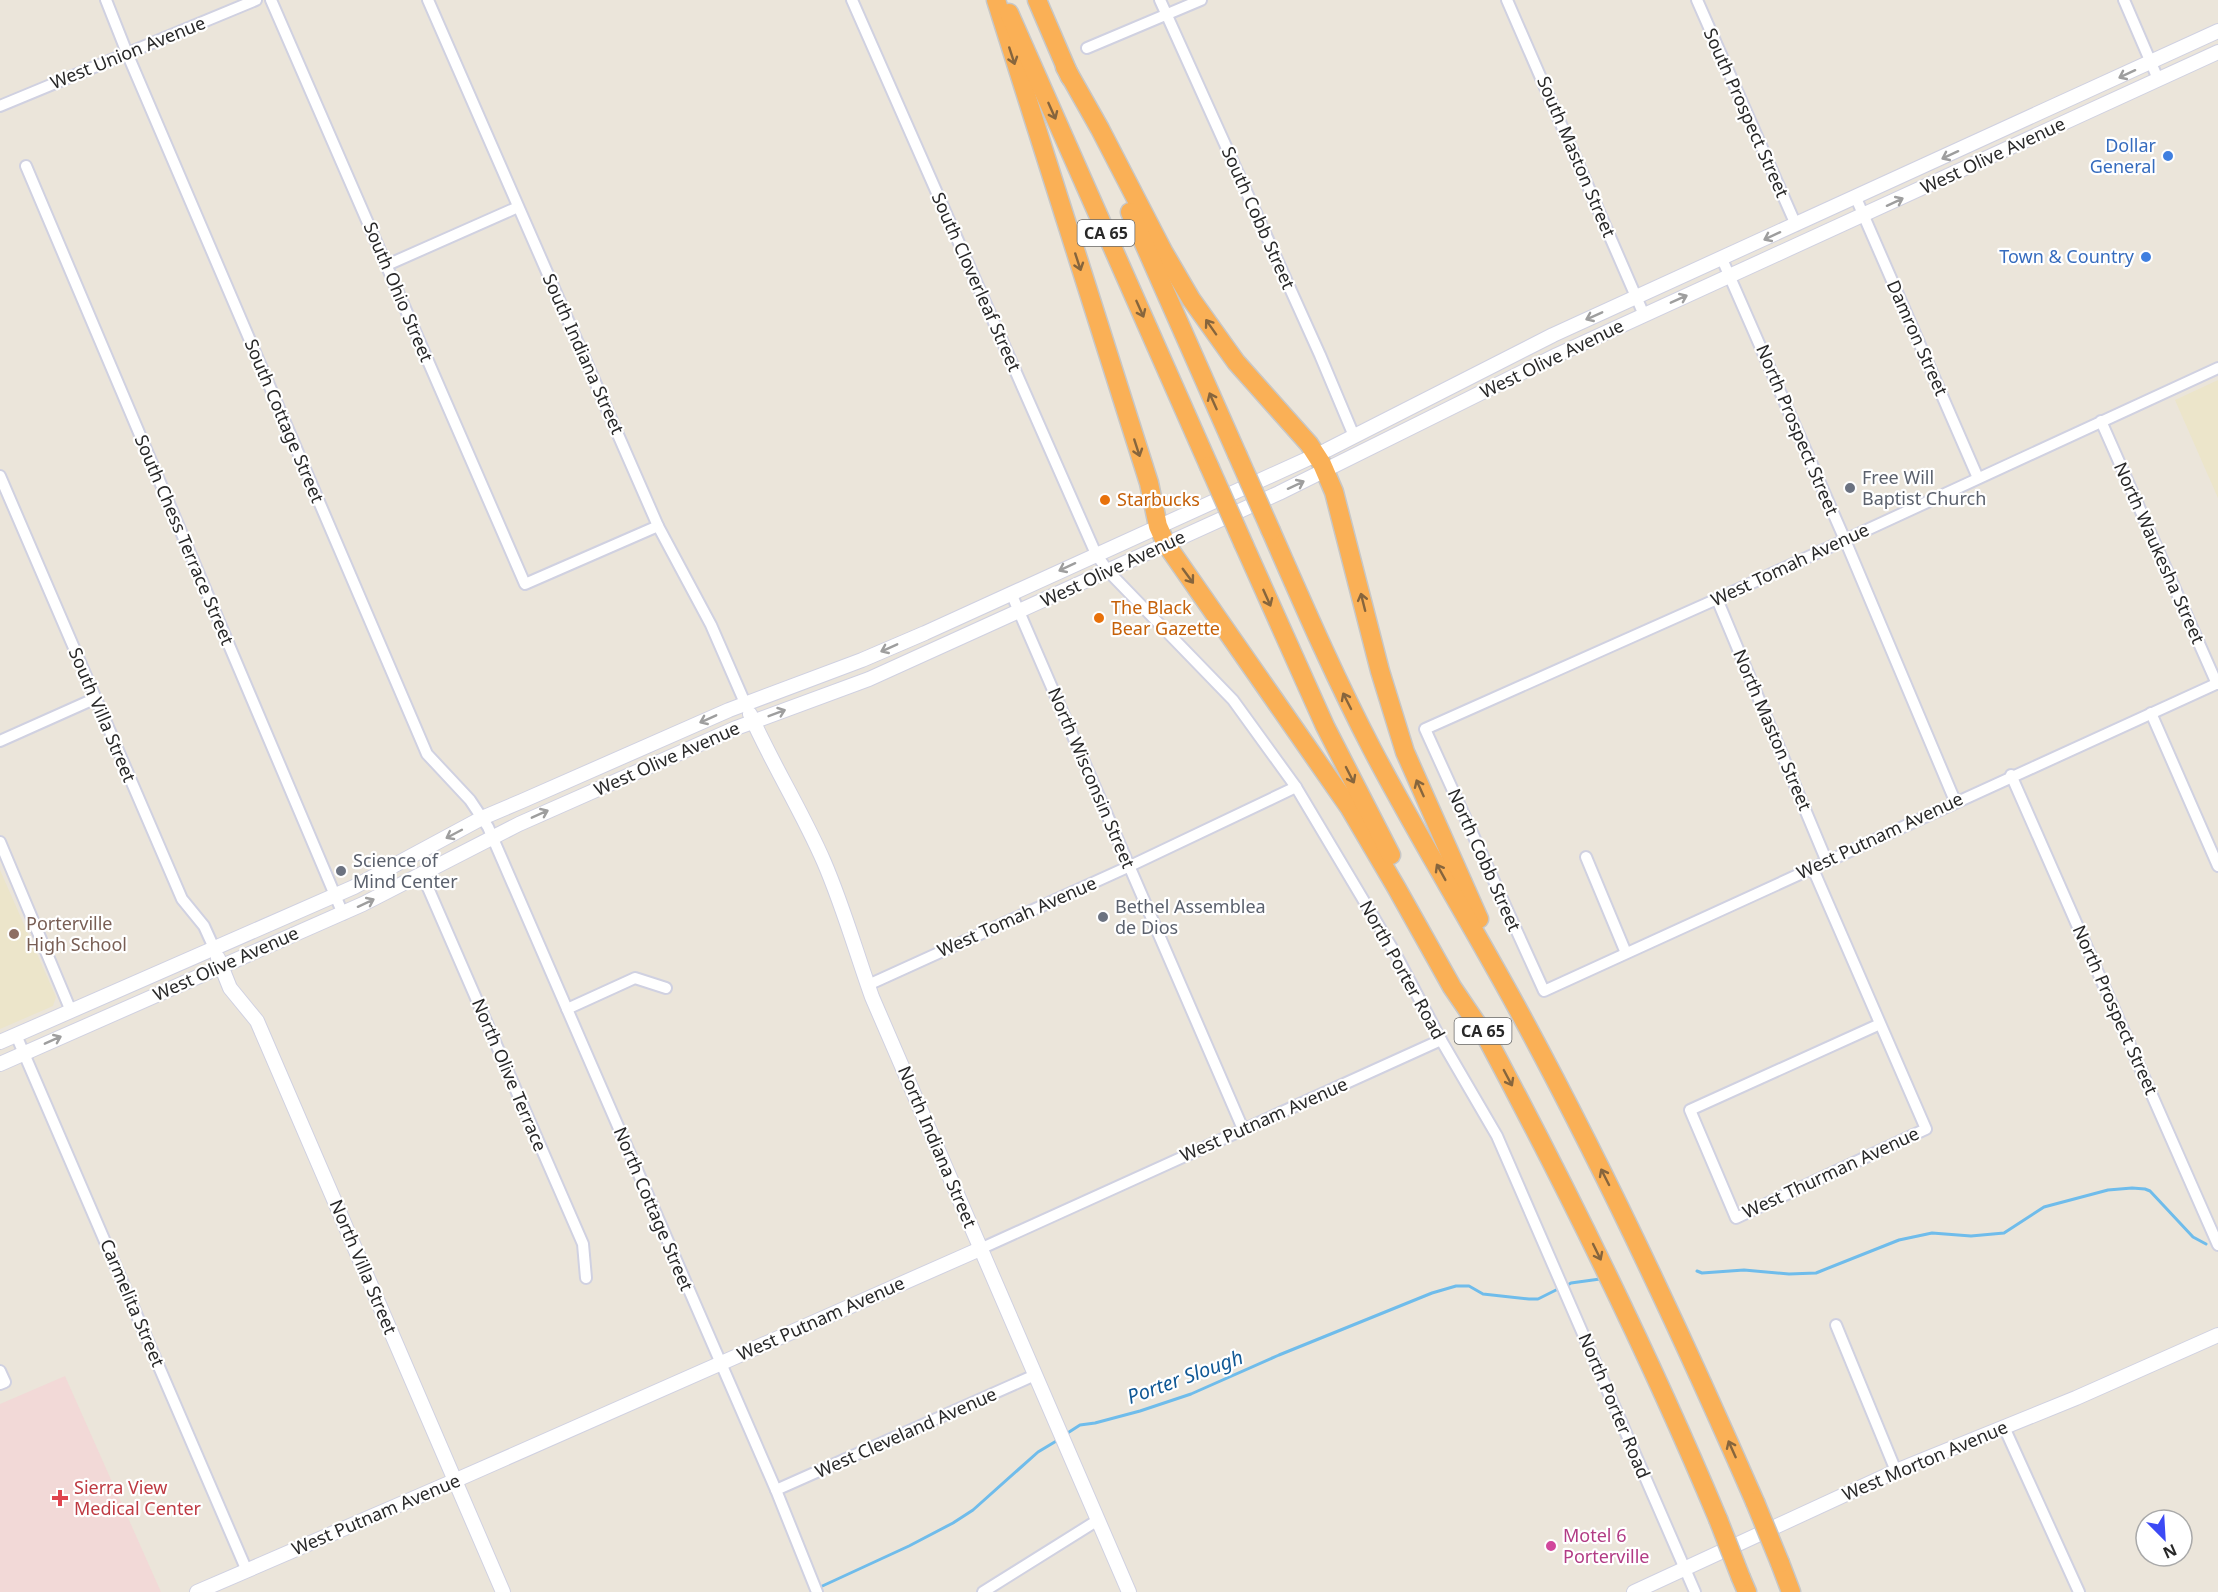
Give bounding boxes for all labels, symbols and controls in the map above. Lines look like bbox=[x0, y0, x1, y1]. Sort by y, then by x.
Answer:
street label: West Union Avenue bbox=[47, 10, 209, 94]
street label: South Prospect Street bbox=[1699, 24, 1795, 202]
one-way arrow bbox=[1007, 46, 1018, 65]
one-way arrow bbox=[2118, 68, 2136, 80]
street label: South Maston Street bbox=[1532, 72, 1622, 241]
one-way arrow bbox=[1047, 102, 1059, 120]
street label: West Olive Avenue bbox=[1916, 111, 2069, 199]
place label: Dollar General bbox=[2090, 133, 2157, 178]
street label: South Cobb Street bbox=[1217, 143, 1301, 293]
marker: Dollar General bbox=[2161, 149, 2175, 163]
one-way arrow bbox=[1941, 150, 1959, 161]
street label: South Cloverleaf Street bbox=[927, 188, 1027, 375]
one-way arrow bbox=[1886, 195, 1904, 207]
street label: South Ohio Street bbox=[359, 218, 439, 366]
road number: CA 65 bbox=[1078, 220, 1134, 246]
one-way arrow bbox=[1764, 231, 1782, 242]
place label: Town & Country bbox=[1999, 244, 2135, 268]
marker: Town & Country bbox=[2139, 250, 2153, 264]
one-way arrow bbox=[1073, 252, 1084, 271]
street label: South Indiana Street bbox=[538, 270, 630, 438]
street label: Damron Street bbox=[1882, 276, 1954, 400]
one-way arrow bbox=[1669, 293, 1688, 304]
one-way arrow bbox=[1134, 299, 1146, 317]
one-way arrow bbox=[1586, 311, 1604, 322]
street label: West Olive Avenue bbox=[1476, 313, 1627, 403]
one-way arrow bbox=[1205, 320, 1217, 336]
street label: South Cottage Street bbox=[240, 335, 330, 507]
street label: North Prospect Street bbox=[1751, 341, 1845, 519]
one-way arrow bbox=[1207, 392, 1219, 410]
street label: South Chess Terrace Street bbox=[130, 431, 240, 649]
one-way arrow bbox=[1133, 438, 1144, 457]
street label: North Waukesha Street bbox=[2109, 458, 2211, 648]
place label: Free Will Baptist Church bbox=[1862, 465, 1986, 510]
one-way arrow bbox=[1286, 479, 1304, 491]
marker: Free Will Baptist Church bbox=[1843, 481, 1857, 495]
place label: Starbucks bbox=[1117, 487, 1200, 511]
marker: Starbucks bbox=[1098, 493, 1112, 507]
street label: West Tomah Avenue bbox=[1707, 517, 1873, 611]
street label: West Olive Avenue bbox=[1036, 524, 1189, 612]
one-way arrow bbox=[1058, 562, 1076, 574]
one-way arrow bbox=[1182, 568, 1194, 584]
one-way arrow bbox=[1262, 589, 1274, 607]
one-way arrow bbox=[1356, 593, 1368, 612]
place label: The Black Bear Gazette bbox=[1111, 595, 1220, 640]
marker: The Black Bear Gazette bbox=[1092, 611, 1106, 625]
one-way arrow bbox=[881, 643, 899, 654]
street label: South Villa Street bbox=[64, 644, 142, 786]
street label: North Maston Street bbox=[1728, 645, 1818, 814]
street label: North Wisconsin Street bbox=[1043, 683, 1141, 872]
one-way arrow bbox=[1341, 692, 1353, 710]
one-way arrow bbox=[767, 706, 786, 717]
one-way arrow bbox=[699, 714, 718, 725]
street label: West Olive Avenue bbox=[590, 715, 743, 801]
one-way arrow bbox=[1344, 766, 1356, 784]
one-way arrow bbox=[1414, 780, 1425, 798]
street label: North Cobb Street bbox=[1443, 785, 1527, 935]
street label: West Putnam Avenue bbox=[1793, 786, 1967, 884]
one-way arrow bbox=[531, 808, 549, 820]
one-way arrow bbox=[445, 829, 463, 840]
place label: Science of Mind Center bbox=[353, 848, 458, 893]
marker: Science of Mind Center bbox=[334, 864, 348, 878]
one-way arrow bbox=[1434, 864, 1446, 881]
street label: West Tomah Avenue bbox=[933, 870, 1100, 962]
place label: Bethel Assemblea de Dios bbox=[1115, 894, 1266, 939]
one-way arrow bbox=[357, 896, 375, 908]
street label: North Porter Road bbox=[1355, 896, 1451, 1043]
marker: Bethel Assemblea de Dios bbox=[1096, 910, 1110, 924]
place label: Porterville High School bbox=[26, 911, 127, 956]
street label: West Olive Avenue bbox=[149, 920, 302, 1006]
street label: North Prospect Street bbox=[2068, 921, 2164, 1099]
marker: Porterville High School bbox=[7, 927, 21, 941]
street label: North Olive Terrace bbox=[467, 994, 553, 1155]
road number: CA 65 bbox=[1454, 1018, 1512, 1044]
one-way arrow bbox=[44, 1034, 62, 1046]
street label: North Indiana Street bbox=[893, 1062, 983, 1232]
one-way arrow bbox=[1503, 1069, 1515, 1087]
street label: West Putnam Avenue bbox=[1176, 1071, 1351, 1167]
street label: West Thurman Avenue bbox=[1739, 1121, 1923, 1224]
street label: North Cottage Street bbox=[609, 1123, 700, 1295]
one-way arrow bbox=[1599, 1168, 1610, 1186]
street label: North Villa Street bbox=[325, 1196, 403, 1338]
street label: Carmelita Street bbox=[95, 1235, 171, 1371]
one-way arrow bbox=[1592, 1242, 1604, 1260]
street label: West Putnam Avenue bbox=[733, 1270, 908, 1366]
street label: North Porter Road bbox=[1573, 1329, 1656, 1482]
water label: Porter Slough bbox=[1123, 1343, 1247, 1410]
street label: West Cleveland Avenue bbox=[811, 1381, 1000, 1483]
street label: West Morton Avenue bbox=[1838, 1414, 2011, 1506]
one-way arrow bbox=[1725, 1440, 1737, 1458]
street label: West Putnam Avenue bbox=[288, 1468, 464, 1560]
place label: Sierra View Medical Center bbox=[74, 1475, 202, 1520]
marker: Sierra View Medical Center bbox=[51, 1489, 69, 1507]
north arrow bbox=[2134, 1508, 2194, 1568]
place label: Motel 6 Porterville bbox=[1563, 1523, 1650, 1568]
marker: Motel 6 Porterville bbox=[1544, 1539, 1558, 1553]
text: N bbox=[2160, 1539, 2181, 1564]

